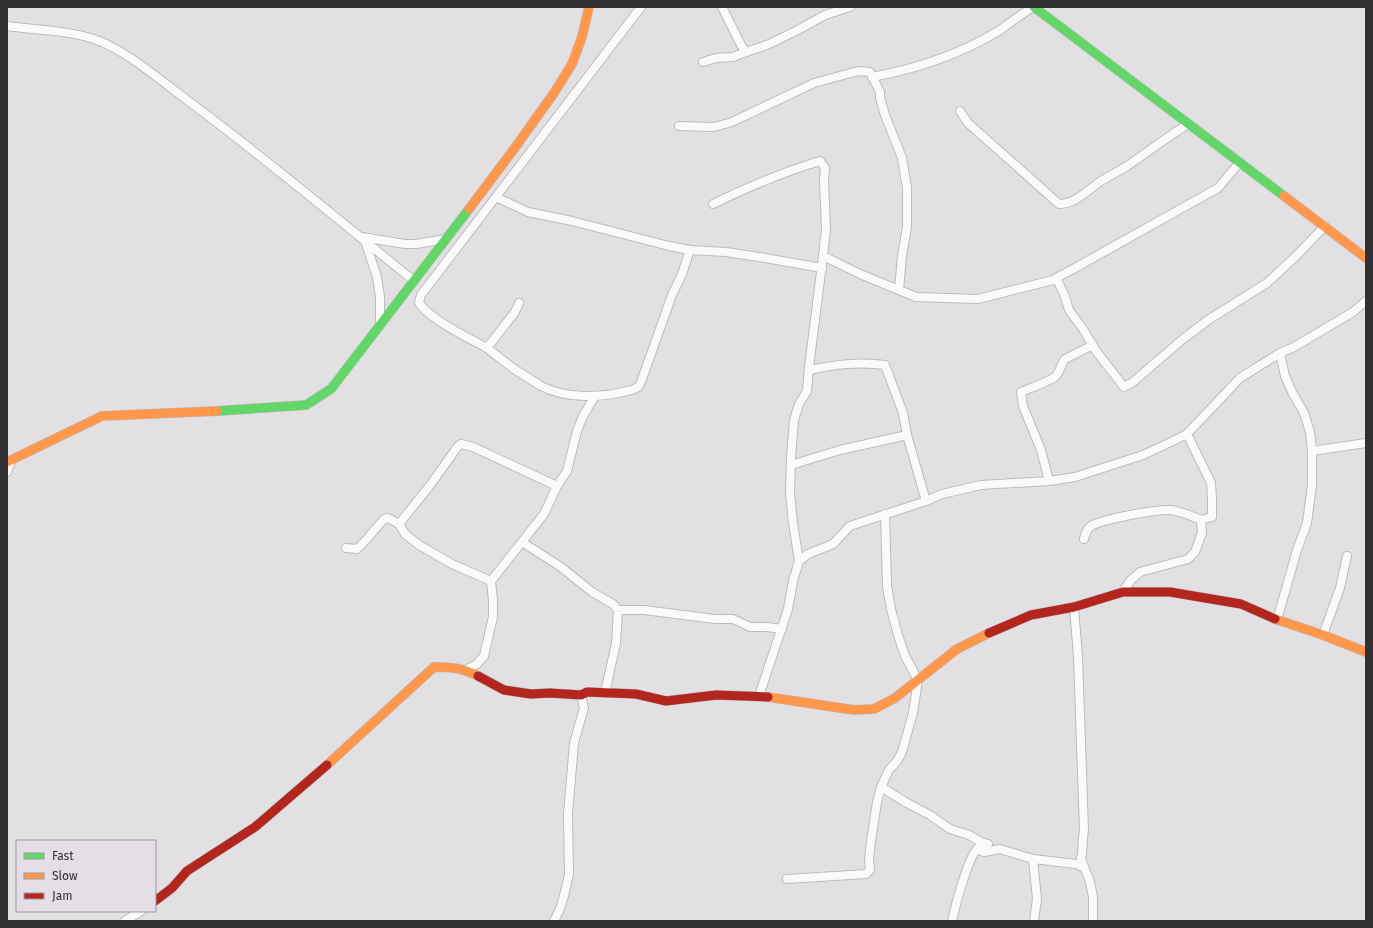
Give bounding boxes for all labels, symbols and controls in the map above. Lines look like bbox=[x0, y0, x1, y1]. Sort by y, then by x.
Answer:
legend bbox=[16, 840, 156, 912]
text: Fast bbox=[52, 849, 74, 863]
text: Slow bbox=[52, 869, 78, 883]
text: Jam bbox=[52, 889, 72, 903]

